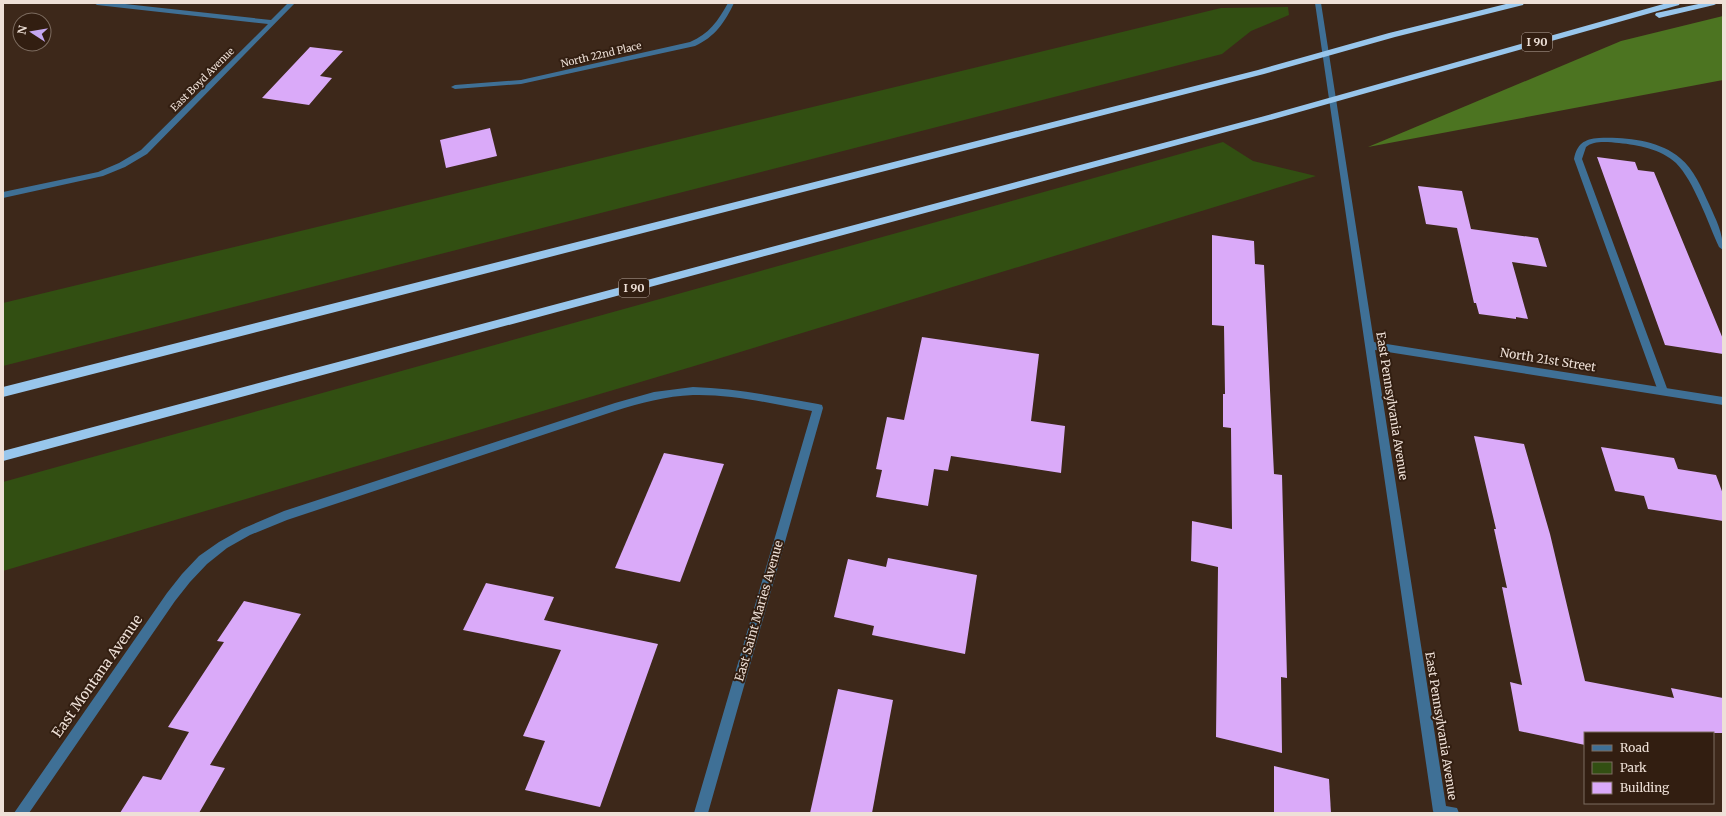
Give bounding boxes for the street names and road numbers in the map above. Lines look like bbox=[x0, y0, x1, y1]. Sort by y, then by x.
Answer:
road number: I 90 bbox=[1522, 33, 1552, 51]
street label: North 22nd Place bbox=[559, 39, 643, 70]
street label: East Boyd Avenue bbox=[168, 45, 237, 114]
road number: I 90 bbox=[619, 279, 649, 297]
street label: East Pennsylvania Avenue bbox=[1373, 331, 1412, 481]
street label: North 21st Street bbox=[1499, 345, 1597, 375]
street label: East Saint Maries Avenue bbox=[731, 539, 786, 683]
street label: East Montana Avenue bbox=[48, 611, 146, 741]
street label: East Pennsylvania Avenue bbox=[1422, 651, 1461, 801]

